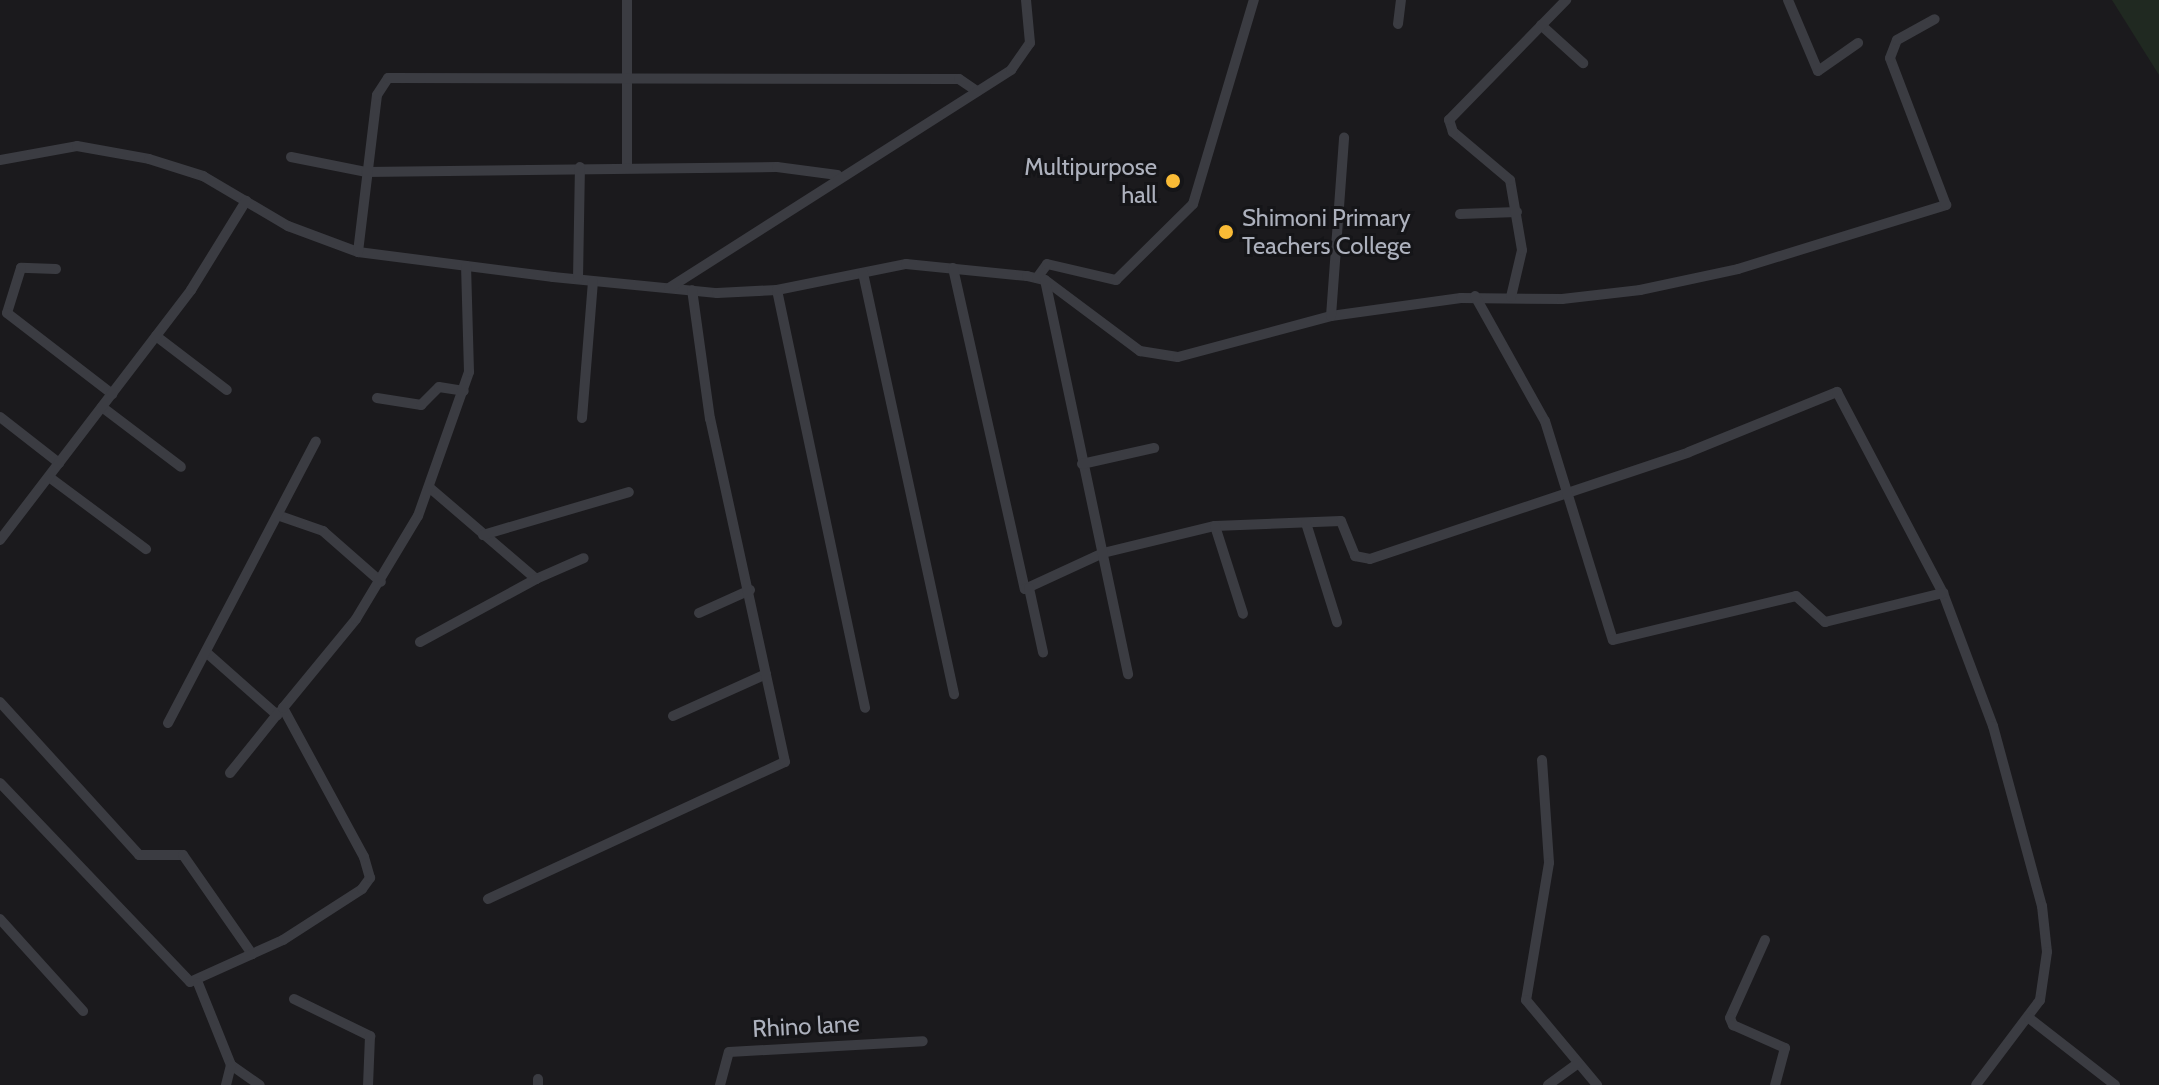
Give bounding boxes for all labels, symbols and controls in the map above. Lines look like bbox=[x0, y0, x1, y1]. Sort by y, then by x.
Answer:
place label: Multipurpose hall bbox=[1024, 153, 1157, 209]
marker: Multipurpose hall bbox=[1164, 172, 1182, 190]
place label: Shimoni Primary Teachers College bbox=[1242, 204, 1411, 260]
marker: Shimoni Primary Teachers College bbox=[1217, 223, 1235, 241]
street label: Rhino lane bbox=[752, 1009, 860, 1043]

